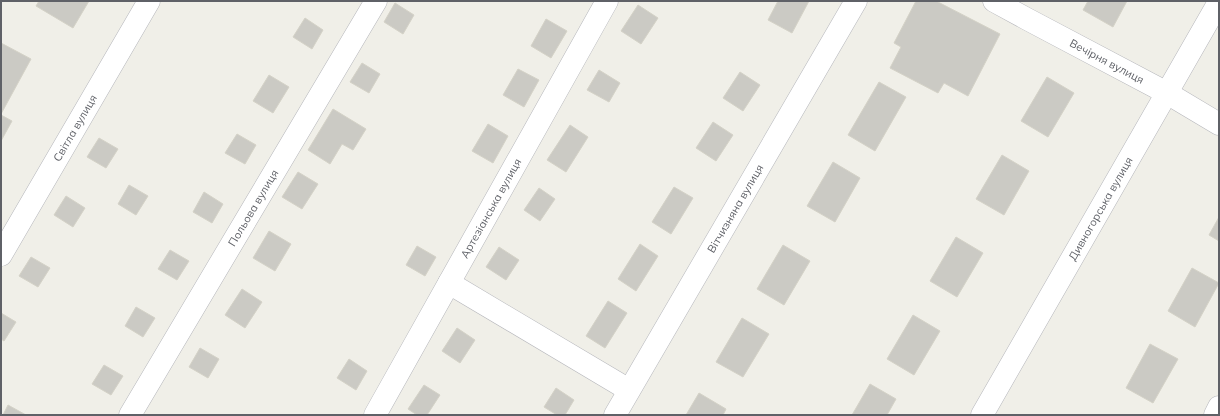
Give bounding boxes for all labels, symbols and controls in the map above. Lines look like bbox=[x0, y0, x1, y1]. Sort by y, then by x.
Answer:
street label: Вечірня вулиця bbox=[1067, 36, 1147, 87]
street label: Світла вулиця bbox=[50, 92, 100, 164]
street label: Дивногорська вулиця bbox=[1065, 154, 1136, 263]
street label: Артезіанська вулиця bbox=[457, 156, 524, 261]
street label: Вітчизняна вулиця bbox=[704, 162, 766, 255]
street label: Польова вулиця bbox=[225, 167, 281, 249]

